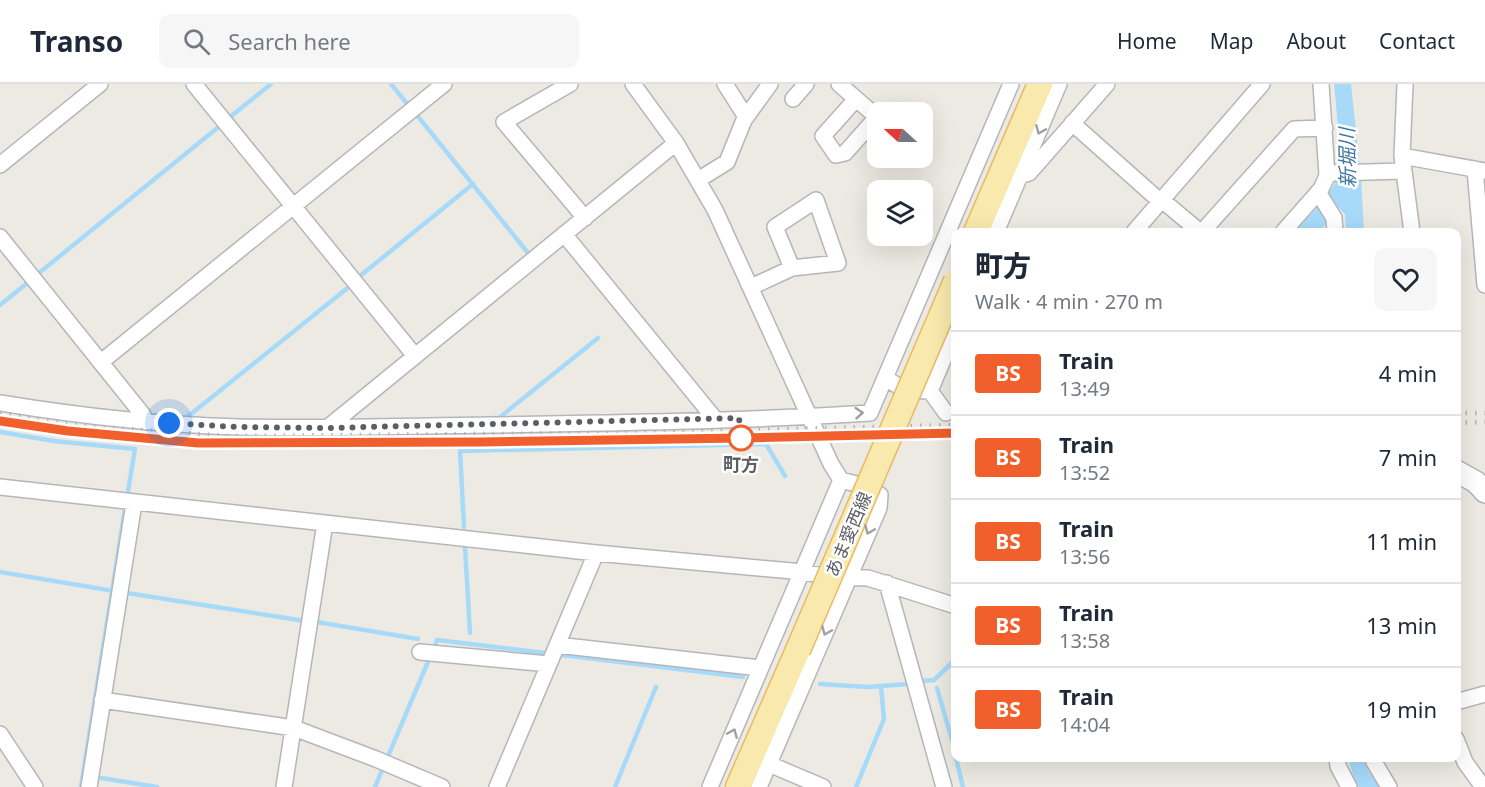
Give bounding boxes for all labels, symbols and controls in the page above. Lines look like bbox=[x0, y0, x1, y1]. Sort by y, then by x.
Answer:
search box bbox=[159, 14, 579, 68]
text: Transo bbox=[30, 22, 123, 60]
icon: search bbox=[180, 25, 213, 58]
text: Search here bbox=[228, 26, 351, 56]
text: Home bbox=[1117, 27, 1177, 55]
text: Map bbox=[1210, 27, 1253, 55]
text: About bbox=[1286, 27, 1346, 55]
text: Contact bbox=[1379, 27, 1455, 55]
north arrow bbox=[867, 102, 933, 168]
map controls bbox=[867, 102, 933, 246]
one-way arrow bbox=[1035, 123, 1047, 134]
water label: 新堀川 bbox=[1333, 126, 1361, 188]
button: layers bbox=[867, 180, 933, 246]
text: 町方 bbox=[975, 246, 1031, 284]
button: heart bbox=[1374, 248, 1437, 311]
text: Walk · 4 min · 270 m bbox=[975, 288, 1163, 315]
text: Train bbox=[1059, 345, 1114, 375]
text: 4 min bbox=[1379, 358, 1437, 388]
text: BS bbox=[995, 359, 1021, 387]
text: 13:49 bbox=[1059, 375, 1110, 402]
one-way arrow bbox=[855, 407, 864, 420]
your location bbox=[154, 408, 184, 438]
marker: 町方 bbox=[728, 425, 754, 451]
text: Train bbox=[1059, 429, 1114, 459]
text: 7 min bbox=[1379, 442, 1437, 472]
text: BS bbox=[995, 443, 1021, 471]
place label: 町方 bbox=[723, 452, 759, 476]
text: 13:52 bbox=[1059, 459, 1110, 486]
street label: あま愛西線 bbox=[819, 488, 877, 580]
text: Train bbox=[1059, 513, 1114, 543]
one-way arrow bbox=[865, 524, 877, 535]
text: 11 min bbox=[1366, 526, 1437, 556]
text: BS bbox=[995, 527, 1021, 555]
text: 13:56 bbox=[1059, 543, 1110, 570]
text: Train bbox=[1059, 597, 1114, 627]
text: 13 min bbox=[1366, 610, 1437, 640]
text: BS bbox=[995, 611, 1021, 639]
one-way arrow bbox=[821, 625, 833, 636]
text: 13:58 bbox=[1059, 627, 1110, 654]
text: Train bbox=[1059, 681, 1114, 711]
text: 19 min bbox=[1366, 694, 1437, 724]
text: BS bbox=[995, 695, 1021, 723]
text: 14:04 bbox=[1059, 711, 1110, 738]
one-way arrow bbox=[726, 729, 738, 740]

